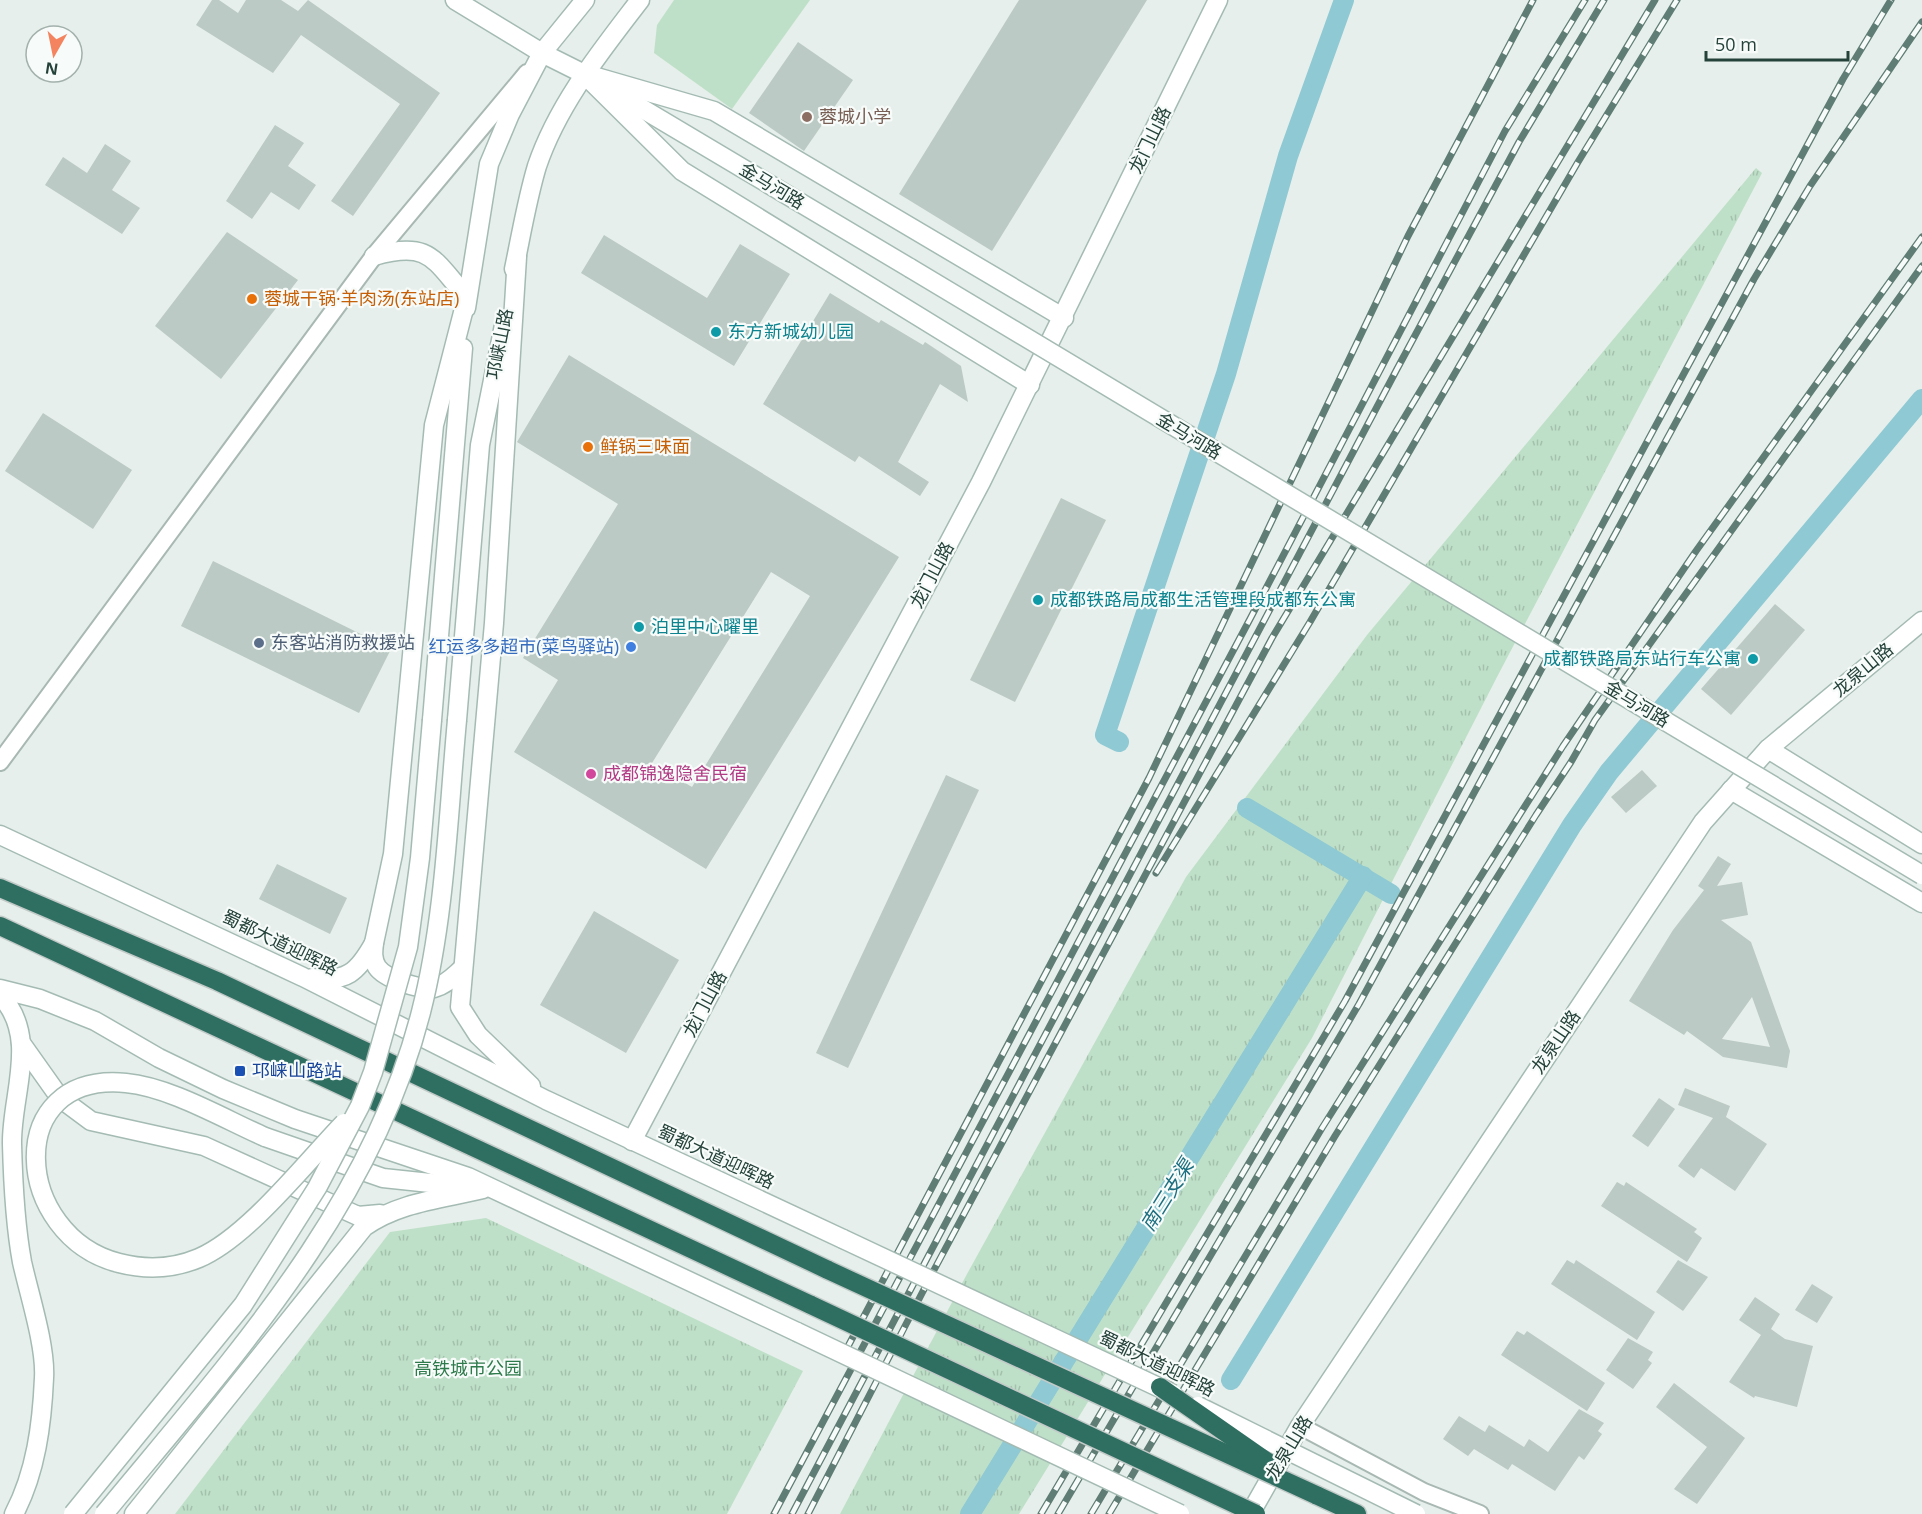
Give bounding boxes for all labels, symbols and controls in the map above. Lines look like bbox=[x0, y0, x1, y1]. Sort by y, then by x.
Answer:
north arrow bbox=[24, 24, 84, 84]
scale bar bbox=[1706, 24, 1848, 62]
text: 50 m bbox=[1715, 32, 1757, 56]
text: N bbox=[44, 57, 60, 81]
street label: 龙门山路 bbox=[1123, 102, 1176, 177]
place label: 蓉城小学 bbox=[819, 104, 891, 128]
marker: 蓉城小学 bbox=[800, 110, 814, 124]
street label: 金马河路 bbox=[735, 156, 810, 214]
place label: 蓉城干锅·羊肉汤(东站店) bbox=[264, 286, 459, 310]
marker: 蓉城干锅·羊肉汤(东站店) bbox=[245, 292, 259, 306]
street label: 邛崃山路 bbox=[480, 306, 518, 381]
place label: 东方新城幼儿园 bbox=[728, 319, 854, 343]
marker: 东方新城幼儿园 bbox=[709, 325, 723, 339]
street label: 金马河路 bbox=[1152, 406, 1227, 464]
place label: 鲜锅三味面 bbox=[600, 434, 690, 458]
marker: 鲜锅三味面 bbox=[581, 440, 595, 454]
street label: 龙门山路 bbox=[904, 537, 959, 612]
place label: 成都铁路局成都生活管理段成都东公寓 bbox=[1050, 587, 1356, 611]
marker: 成都铁路局成都生活管理段成都东公寓 bbox=[1031, 593, 1045, 607]
place label: 泊里中心曜里 bbox=[651, 614, 759, 638]
marker: 泊里中心曜里 bbox=[632, 620, 646, 634]
place label: 东客站消防救援站 bbox=[271, 630, 415, 654]
place label: 红运多多超市(菜鸟驿站) bbox=[428, 634, 619, 658]
marker: 东客站消防救援站 bbox=[252, 636, 266, 650]
street label: 龙泉山路 bbox=[1827, 637, 1898, 702]
marker: 红运多多超市(菜鸟驿站) bbox=[624, 640, 638, 654]
place label: 成都铁路局东站行车公寓 bbox=[1543, 646, 1741, 670]
marker: 成都铁路局东站行车公寓 bbox=[1746, 652, 1760, 666]
street label: 金马河路 bbox=[1600, 674, 1675, 732]
place label: 成都锦逸隐舍民宿 bbox=[603, 761, 747, 785]
marker: 成都锦逸隐舍民宿 bbox=[584, 767, 598, 781]
street label: 蜀都大道迎晖路 bbox=[219, 904, 342, 981]
street label: 龙门山路 bbox=[677, 966, 732, 1041]
street label: 龙泉山路 bbox=[1525, 1005, 1585, 1078]
place label: 邛崃山路站 bbox=[252, 1058, 342, 1082]
marker: 邛崃山路站 bbox=[233, 1064, 247, 1078]
street label: 蜀都大道迎晖路 bbox=[654, 1119, 779, 1194]
water label: 南三支渠 bbox=[1134, 1151, 1201, 1236]
street label: 蜀都大道迎晖路 bbox=[1096, 1325, 1219, 1402]
park label: 高铁城市公园 bbox=[414, 1356, 522, 1380]
street label: 龙泉山路 bbox=[1259, 1410, 1317, 1485]

